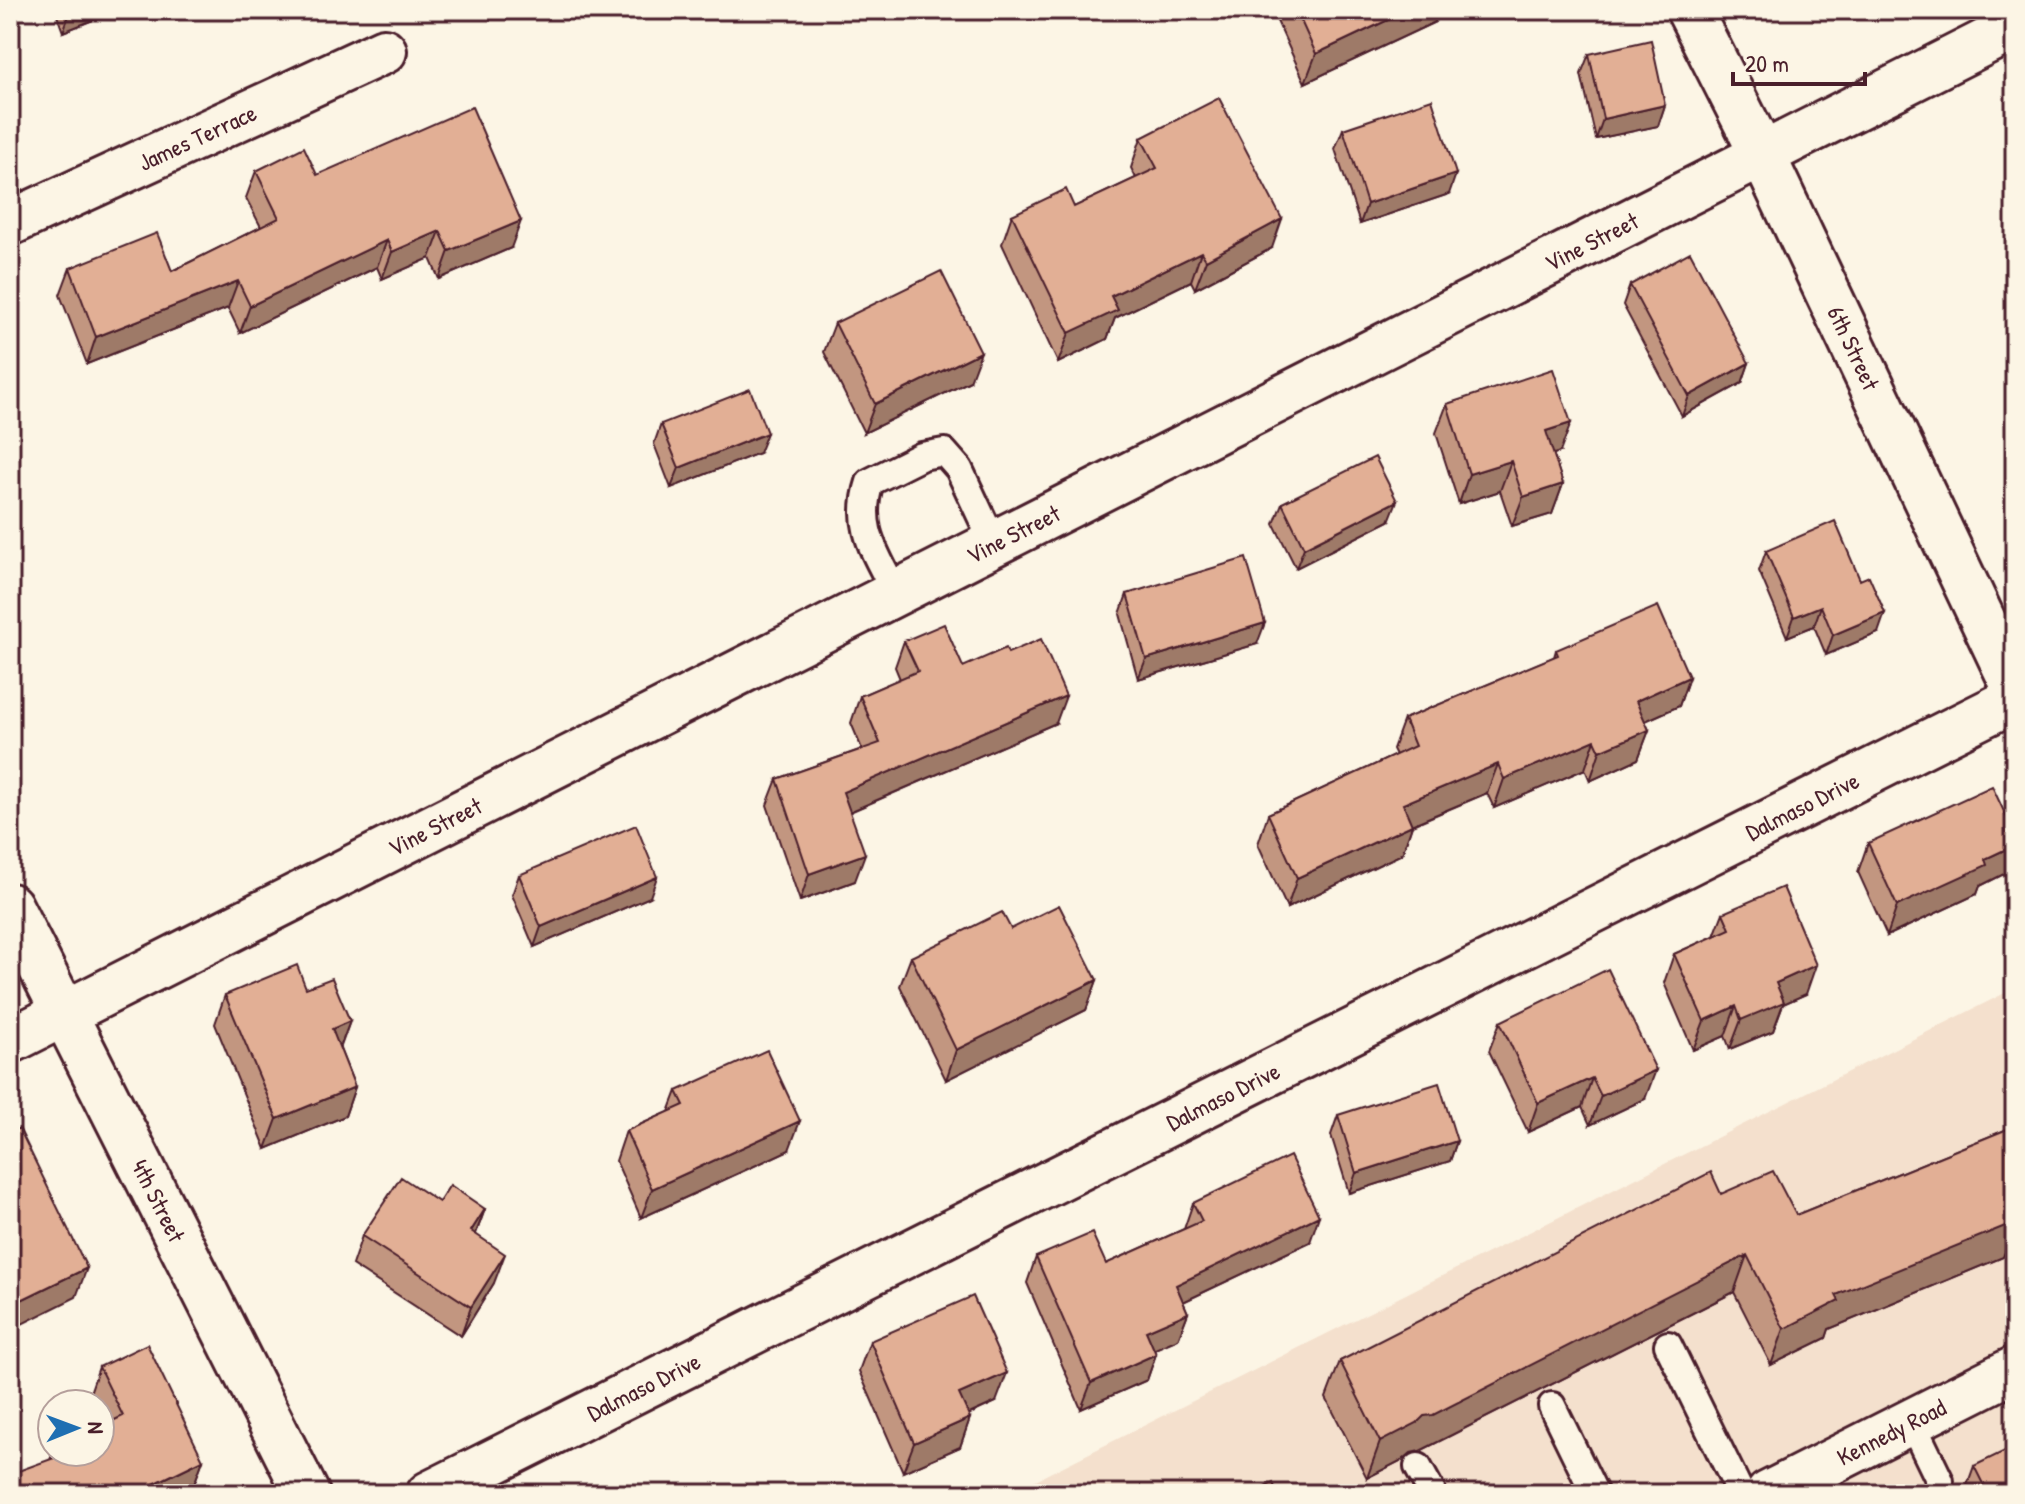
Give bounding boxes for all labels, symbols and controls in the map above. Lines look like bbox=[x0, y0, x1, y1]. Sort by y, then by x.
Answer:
scale bar bbox=[1733, 36, 1865, 86]
text: 20 m bbox=[1745, 47, 1789, 79]
street label: James Terrace bbox=[133, 96, 262, 178]
street label: Vine Street bbox=[1539, 204, 1644, 278]
street label: 6th Street bbox=[1820, 301, 1888, 396]
street label: Vine Street bbox=[961, 496, 1066, 571]
street label: Dalmaso Drive bbox=[1740, 764, 1865, 847]
street label: Vine Street bbox=[383, 789, 488, 863]
street label: Dalmaso Drive bbox=[1161, 1054, 1285, 1138]
street label: 4th Street bbox=[124, 1154, 193, 1248]
street label: Dalmaso Drive bbox=[582, 1344, 706, 1428]
north arrow bbox=[36, 1388, 116, 1468]
street label: Kennedy Road bbox=[1831, 1391, 1951, 1473]
text: N bbox=[81, 1422, 111, 1434]

